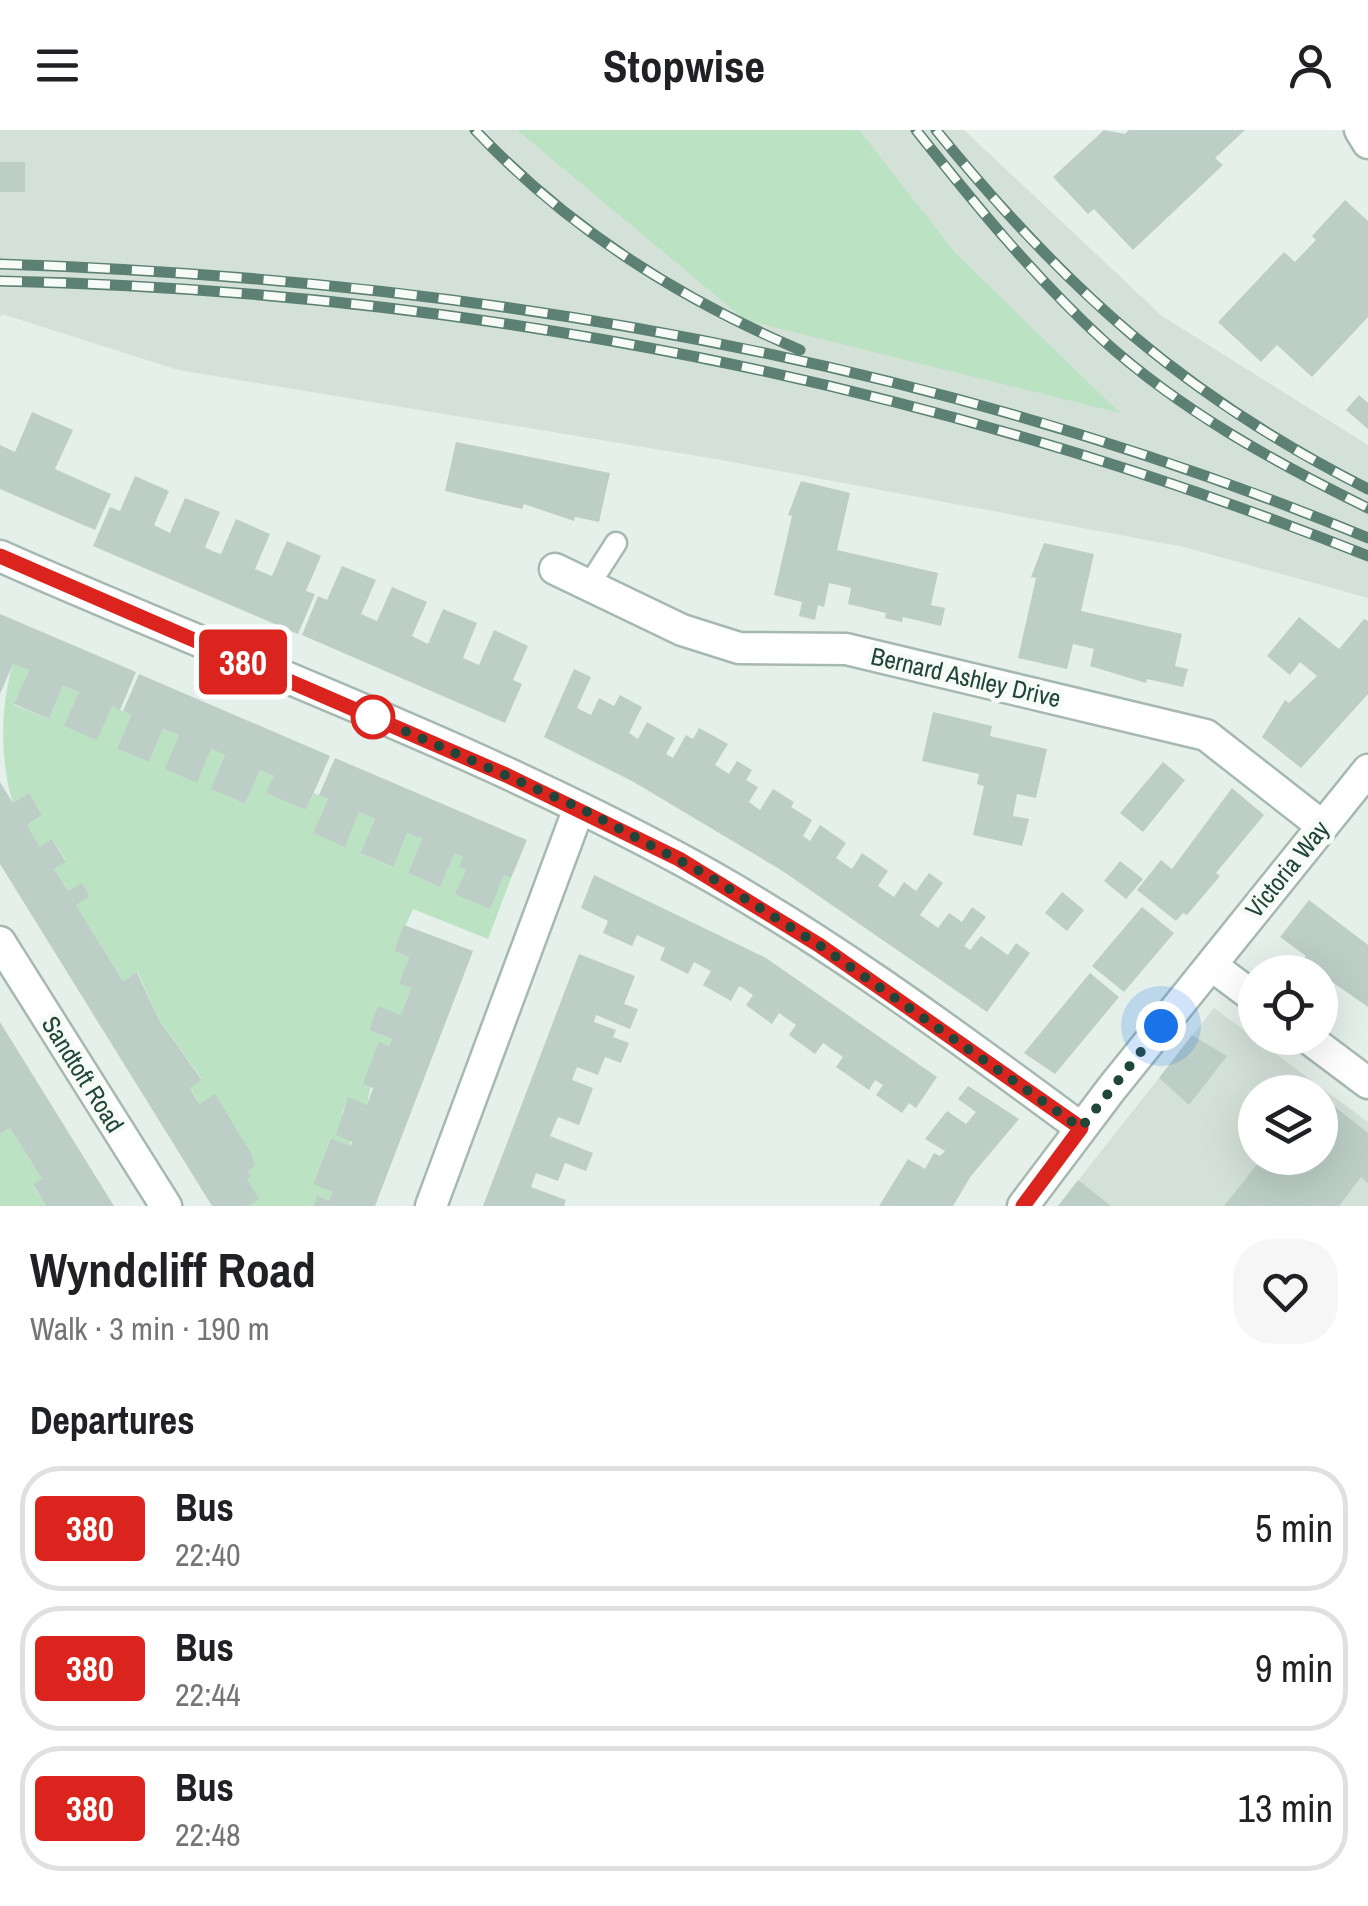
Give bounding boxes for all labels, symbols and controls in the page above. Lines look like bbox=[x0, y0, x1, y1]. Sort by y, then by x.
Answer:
text: Stopwise bbox=[603, 35, 765, 96]
icon: menu bbox=[30, 38, 85, 93]
icon: person bbox=[1283, 38, 1338, 93]
line badge: 380 bbox=[186, 630, 300, 694]
text: 380 bbox=[219, 639, 267, 686]
street label: Bernard Ashley Drive bbox=[868, 639, 1064, 715]
unlabelled marker bbox=[352, 696, 394, 738]
street label: Victoria Way bbox=[1237, 813, 1337, 925]
map controls bbox=[1238, 955, 1338, 1175]
button: locate bbox=[1238, 955, 1338, 1055]
your location bbox=[1136, 1001, 1186, 1051]
street label: Sandtoft Road bbox=[34, 1009, 132, 1139]
button: layers bbox=[1238, 1075, 1338, 1175]
text: Wyndcliff Road bbox=[30, 1237, 316, 1302]
button: heart bbox=[1233, 1239, 1338, 1344]
text: Walk · 3 min · 190 m bbox=[30, 1307, 270, 1350]
text: Departures bbox=[30, 1395, 195, 1446]
text: Bus bbox=[175, 1482, 234, 1533]
text: 5 min bbox=[1255, 1503, 1333, 1554]
text: 380 bbox=[66, 1505, 114, 1552]
text: 22:40 bbox=[175, 1533, 241, 1576]
text: Bus bbox=[175, 1622, 234, 1673]
text: 9 min bbox=[1255, 1643, 1333, 1694]
text: 380 bbox=[66, 1645, 114, 1692]
text: 22:44 bbox=[175, 1673, 241, 1716]
text: Bus bbox=[175, 1762, 234, 1813]
text: 13 min bbox=[1238, 1783, 1333, 1834]
text: 380 bbox=[66, 1785, 114, 1832]
text: 22:48 bbox=[175, 1813, 241, 1856]

